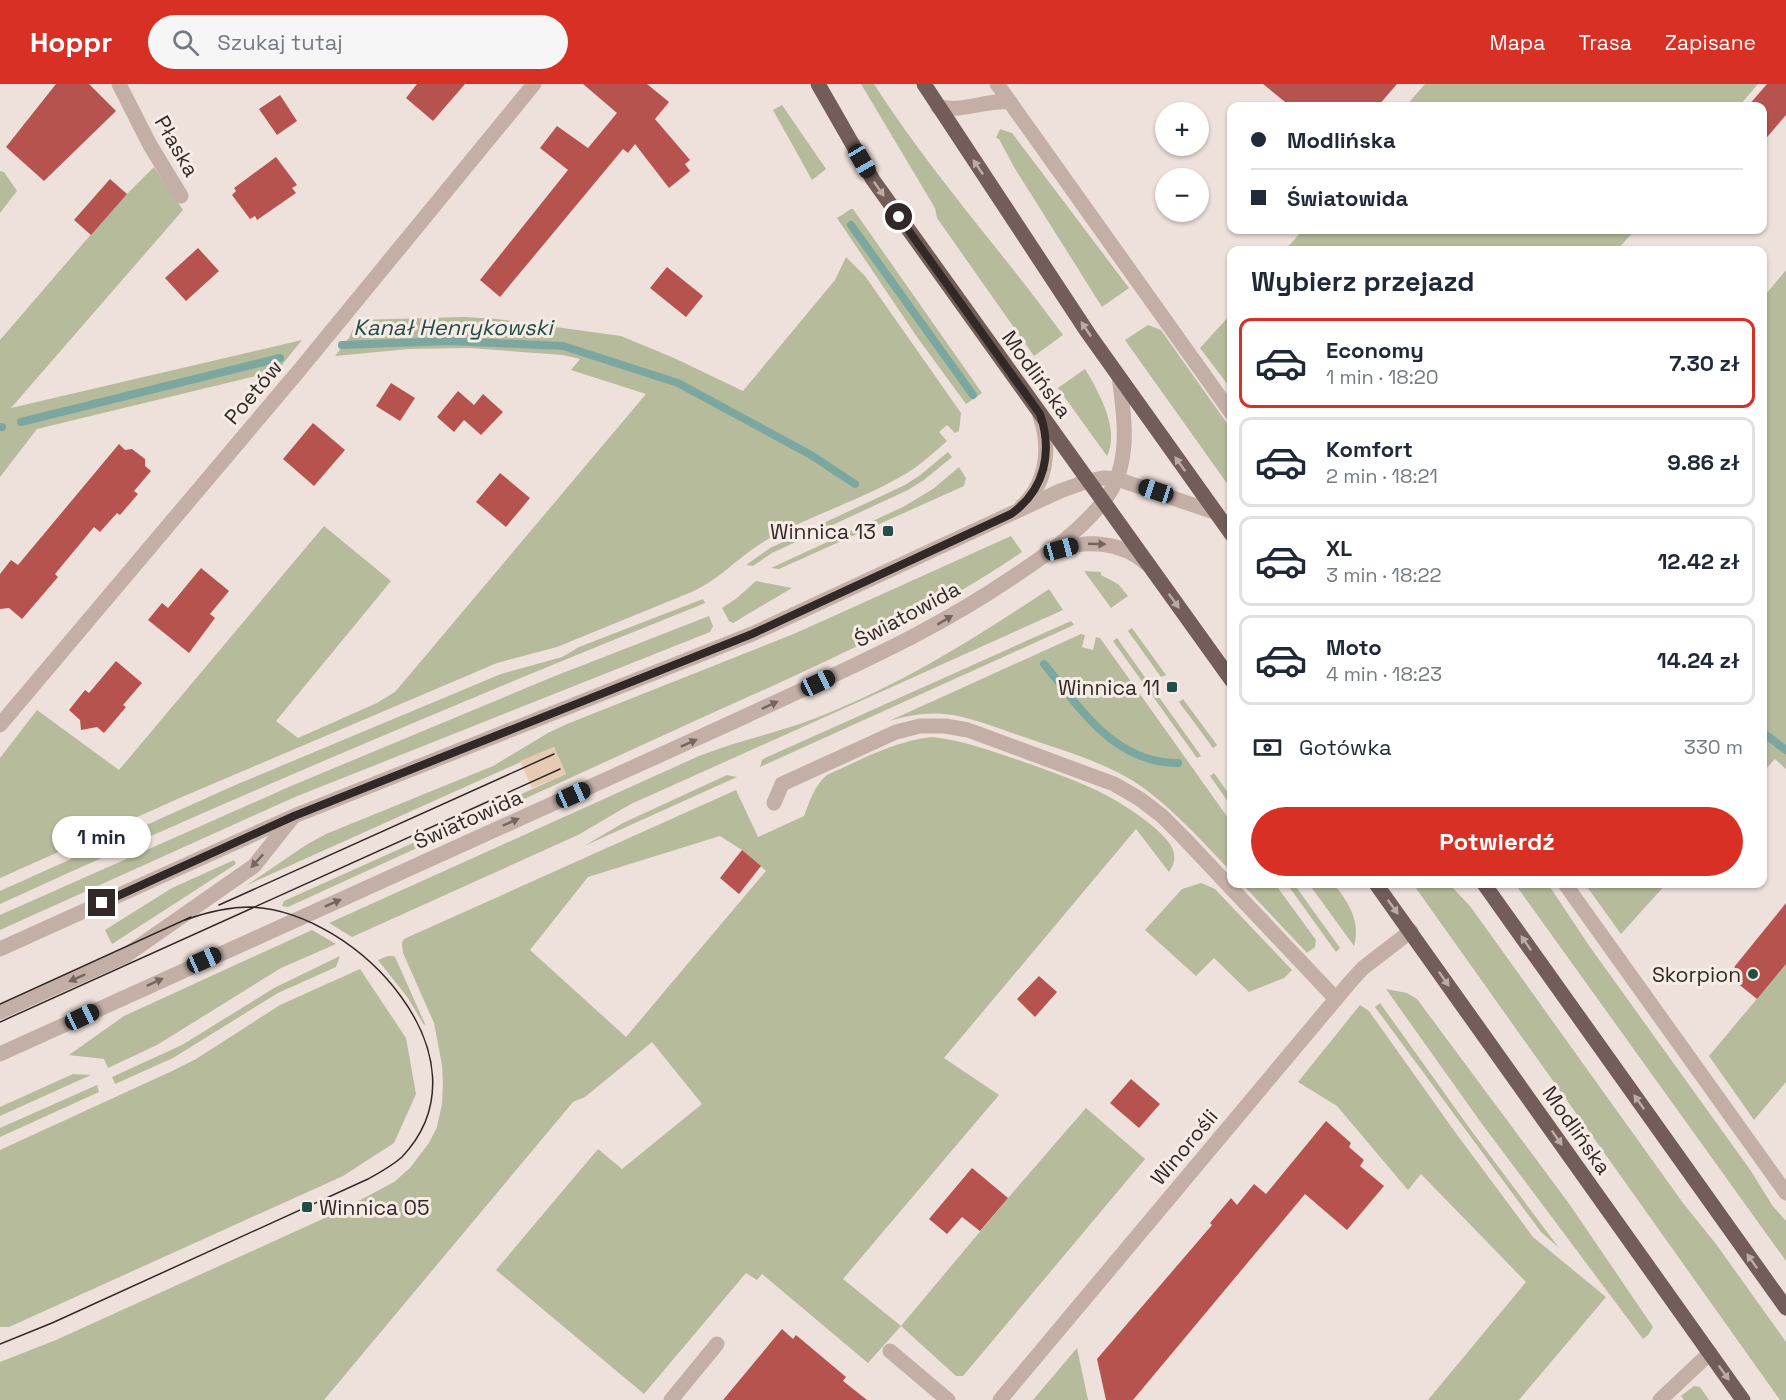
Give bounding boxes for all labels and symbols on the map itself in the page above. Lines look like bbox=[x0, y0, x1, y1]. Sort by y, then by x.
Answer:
street label: Płaska bbox=[149, 111, 205, 181]
car bbox=[845, 141, 879, 181]
one-way arrow bbox=[972, 158, 983, 175]
one-way arrow bbox=[873, 181, 884, 197]
route start bbox=[885, 203, 912, 230]
water label: Kanał Henrykowski bbox=[353, 313, 555, 341]
one-way arrow bbox=[1080, 321, 1092, 337]
street label: Modlińska bbox=[996, 325, 1078, 423]
street label: Poetów bbox=[218, 354, 288, 430]
one-way arrow bbox=[1174, 457, 1186, 473]
car bbox=[1136, 477, 1176, 505]
place label: Winnica 13 bbox=[770, 518, 876, 545]
marker: Winnica 13 bbox=[881, 524, 895, 538]
car bbox=[1041, 536, 1081, 562]
one-way arrow bbox=[1087, 540, 1106, 549]
street label: Światowida bbox=[850, 575, 964, 653]
one-way arrow bbox=[1168, 593, 1180, 609]
one-way arrow bbox=[937, 615, 953, 626]
car bbox=[798, 667, 838, 699]
place label: Winnica 11 bbox=[1058, 674, 1160, 701]
marker: Winnica 11 bbox=[1165, 680, 1179, 694]
one-way arrow bbox=[762, 701, 779, 710]
one-way arrow bbox=[680, 738, 697, 747]
car bbox=[553, 779, 593, 811]
street label: Światowida bbox=[410, 783, 526, 855]
callout: 1 min bbox=[52, 816, 152, 858]
one-way arrow bbox=[502, 818, 519, 827]
one-way arrow bbox=[250, 853, 264, 868]
route end bbox=[88, 889, 115, 916]
one-way arrow bbox=[325, 898, 343, 908]
one-way arrow bbox=[1387, 900, 1399, 915]
one-way arrow bbox=[1520, 935, 1532, 951]
car bbox=[184, 944, 224, 976]
place label: Skorpion bbox=[1652, 961, 1741, 988]
marker: Skorpion bbox=[1746, 967, 1760, 981]
one-way arrow bbox=[1438, 972, 1450, 987]
one-way arrow bbox=[67, 973, 85, 983]
one-way arrow bbox=[147, 978, 164, 987]
car bbox=[62, 1001, 102, 1033]
street label: Modlińska bbox=[1537, 1080, 1617, 1180]
one-way arrow bbox=[1633, 1094, 1645, 1110]
street label: Winorośli bbox=[1144, 1103, 1224, 1191]
one-way arrow bbox=[1551, 1130, 1563, 1146]
place label: Winnica 05 bbox=[319, 1194, 429, 1221]
marker: Winnica 05 bbox=[300, 1200, 314, 1214]
one-way arrow bbox=[1746, 1253, 1758, 1269]
one-way arrow bbox=[1718, 1364, 1730, 1380]

